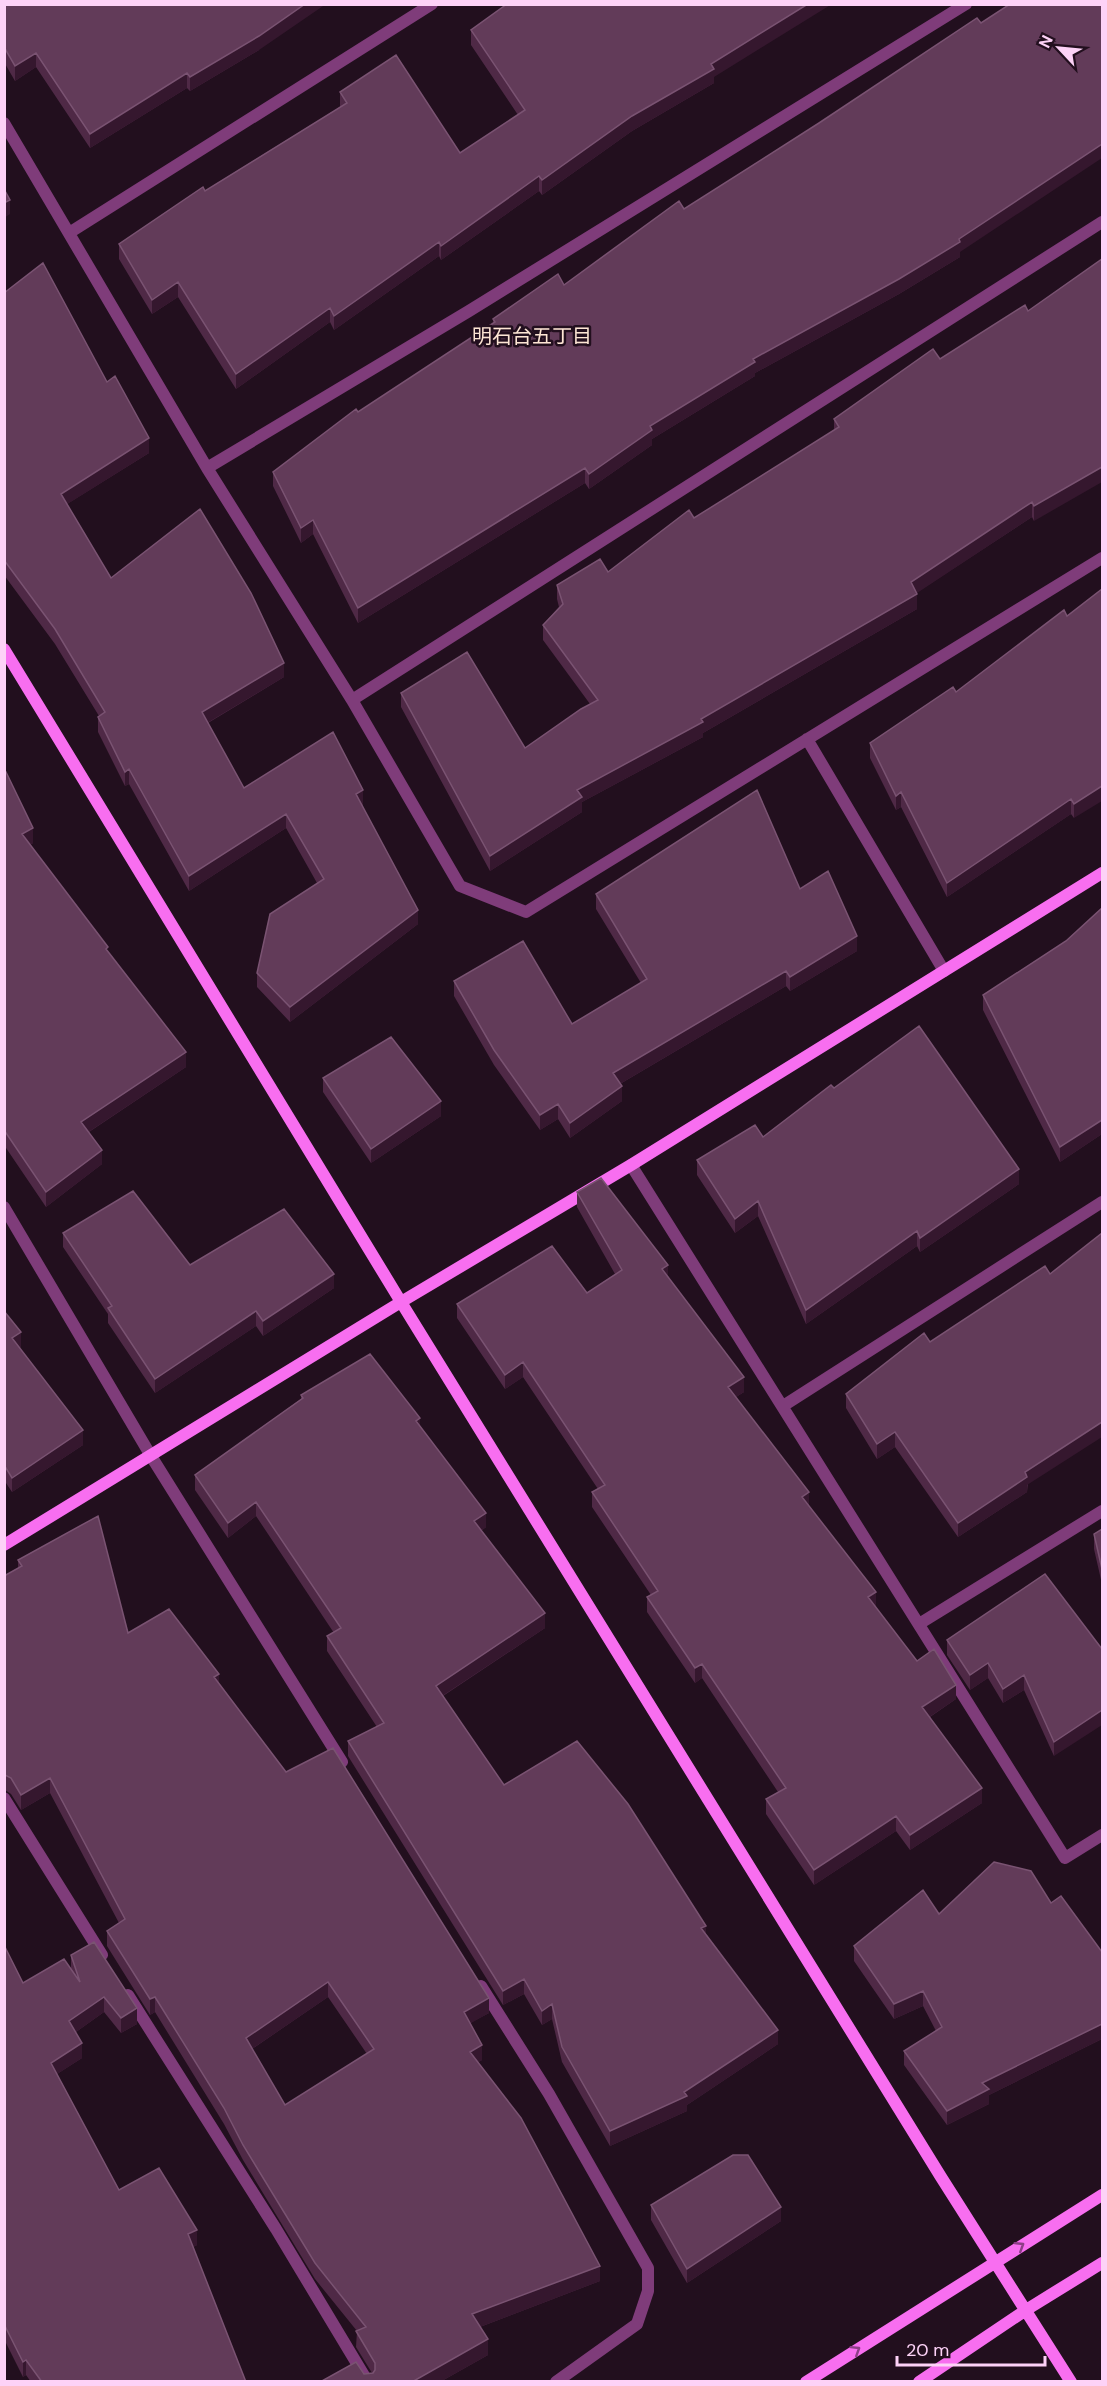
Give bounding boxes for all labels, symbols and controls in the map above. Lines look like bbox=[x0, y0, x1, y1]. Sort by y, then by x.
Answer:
north arrow bbox=[1029, 18, 1089, 78]
text: N bbox=[1034, 32, 1058, 51]
district label: 明石台五丁目 bbox=[472, 323, 592, 349]
one-way arrow bbox=[1013, 2242, 1024, 2253]
scale bar bbox=[897, 2329, 1046, 2367]
text: 20 m bbox=[906, 2338, 949, 2362]
one-way arrow bbox=[849, 2347, 860, 2358]

